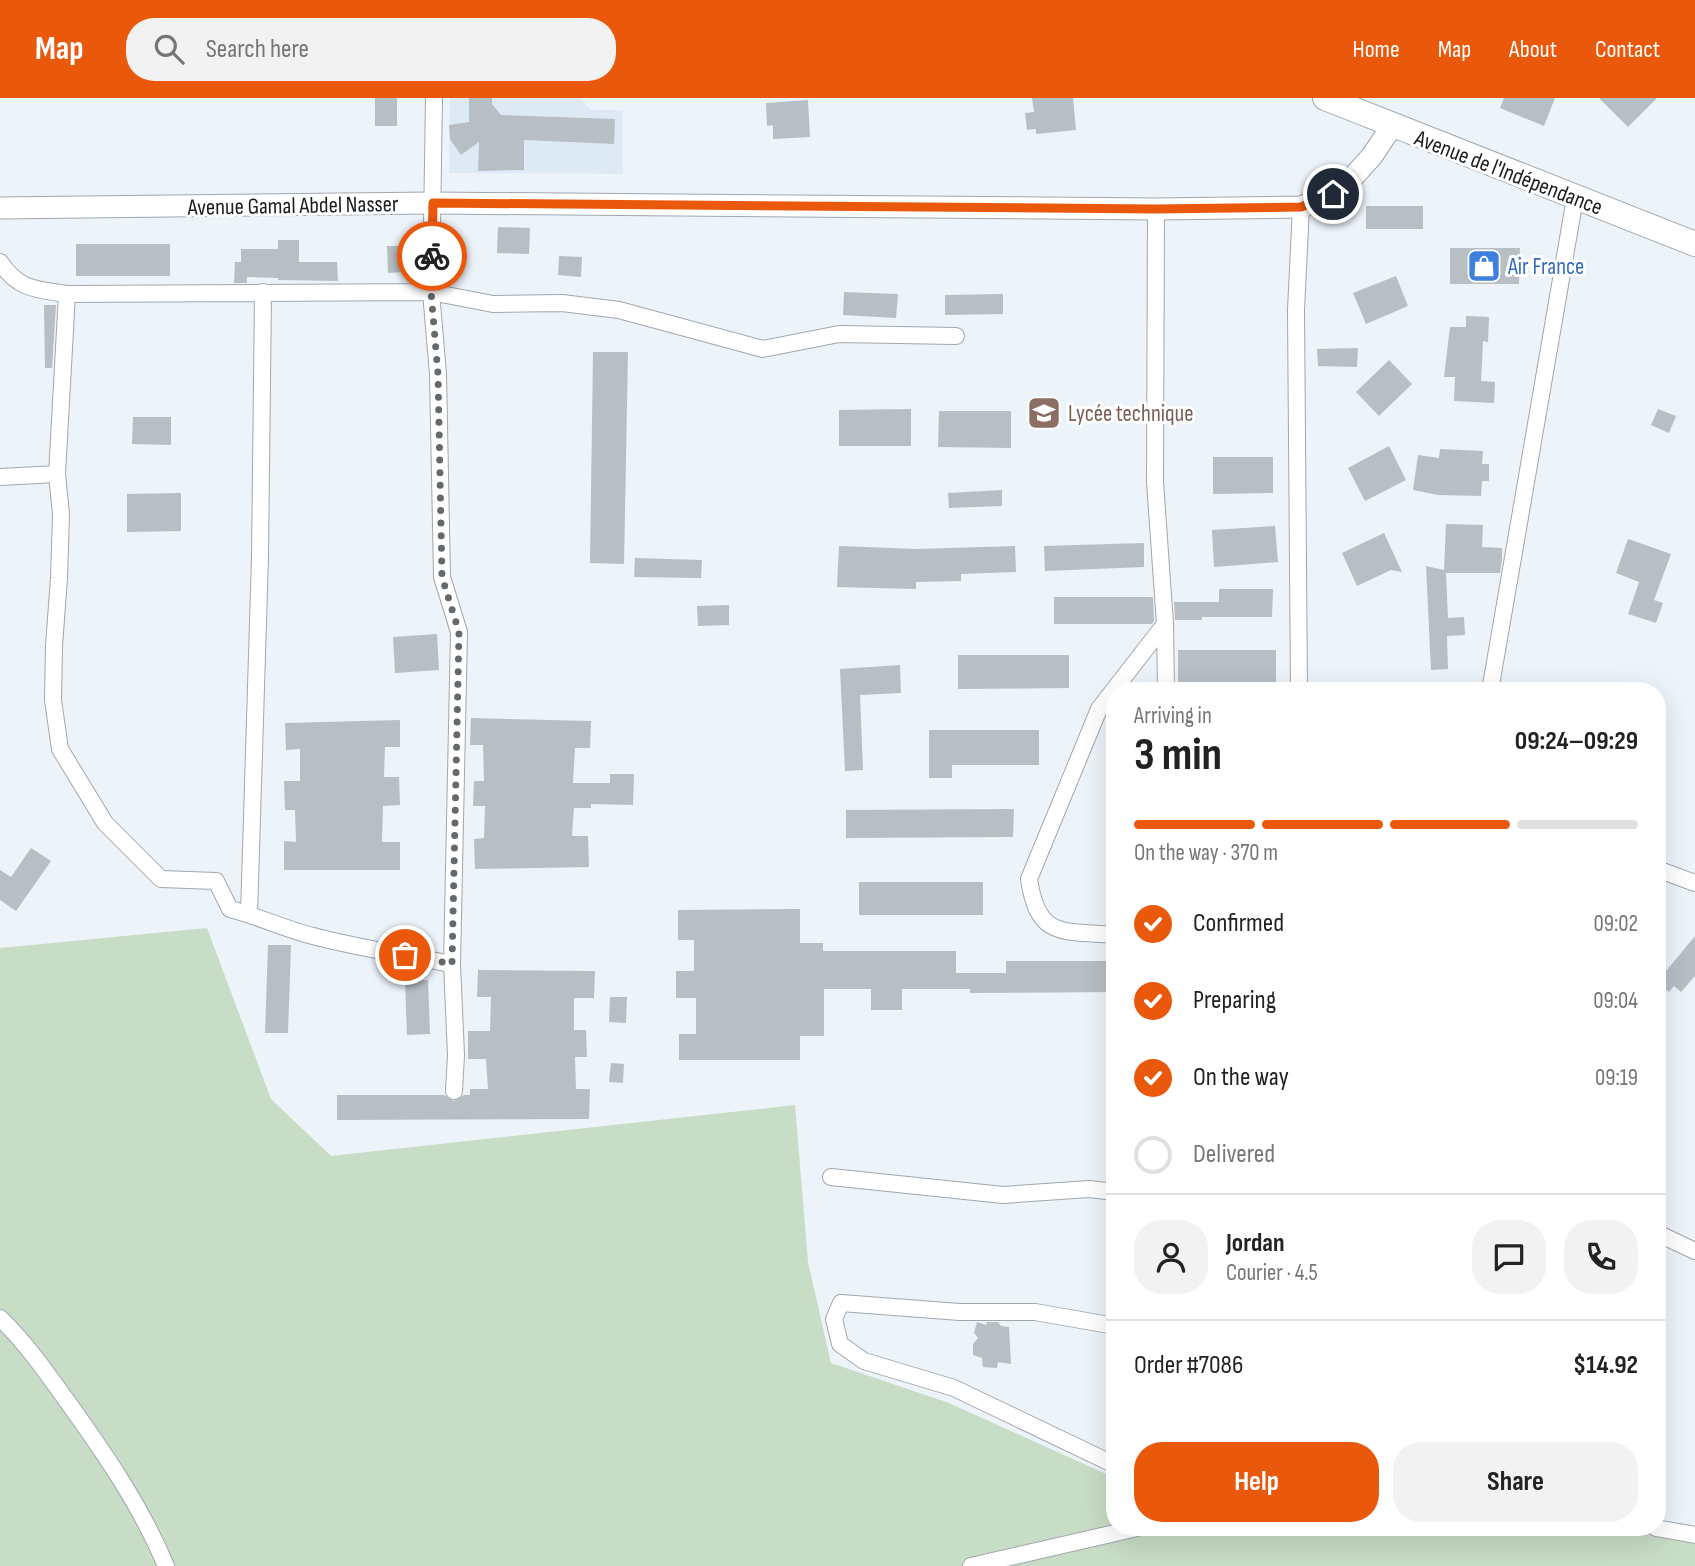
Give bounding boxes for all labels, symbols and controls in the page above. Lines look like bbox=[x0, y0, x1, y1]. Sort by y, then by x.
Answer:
search box bbox=[126, 18, 616, 81]
text: Map bbox=[35, 29, 84, 69]
icon: search bbox=[150, 30, 188, 68]
text: Search here bbox=[206, 34, 309, 65]
text: Home bbox=[1352, 35, 1400, 64]
text: Map bbox=[1438, 35, 1471, 64]
text: About bbox=[1509, 35, 1557, 64]
text: Contact bbox=[1595, 35, 1660, 64]
street label: Avenue de l'Indépendance bbox=[1410, 124, 1606, 222]
pin bbox=[1303, 164, 1363, 224]
icon: home bbox=[1314, 175, 1352, 213]
street label: Avenue Gamal Abdel Nasser bbox=[186, 190, 399, 222]
courier bbox=[397, 221, 467, 291]
icon: bike bbox=[413, 237, 451, 275]
shop icon: Air France bbox=[1465, 247, 1503, 285]
place label: Air France bbox=[1507, 253, 1584, 281]
school or university icon: Lycée technique bbox=[1025, 394, 1063, 432]
place label: Lycée technique bbox=[1068, 400, 1193, 428]
text: Arriving in bbox=[1134, 702, 1212, 730]
text: 09:24–09:29 bbox=[1515, 726, 1638, 757]
text: 3 min bbox=[1134, 728, 1222, 783]
text: On the way · 370 m bbox=[1134, 839, 1278, 867]
icon: check bbox=[1134, 905, 1172, 943]
text: Confirmed bbox=[1193, 908, 1284, 939]
text: 09:02 bbox=[1593, 910, 1638, 938]
pin bbox=[375, 925, 435, 985]
icon: bag bbox=[386, 936, 424, 974]
icon: check bbox=[1134, 982, 1172, 1020]
text: Preparing bbox=[1193, 985, 1276, 1016]
text: 09:04 bbox=[1593, 987, 1638, 1015]
icon: check bbox=[1134, 1059, 1172, 1097]
text: On the way bbox=[1193, 1062, 1289, 1093]
text: 09:19 bbox=[1595, 1064, 1638, 1092]
text: Delivered bbox=[1193, 1139, 1275, 1170]
button: person bbox=[1134, 1220, 1208, 1294]
button: chat bbox=[1472, 1220, 1546, 1294]
button: phone bbox=[1564, 1220, 1638, 1294]
text: Jordan bbox=[1226, 1228, 1284, 1259]
text: Courier · 4.5 bbox=[1226, 1259, 1318, 1287]
text: Order #7086 bbox=[1134, 1350, 1243, 1381]
text: $14.92 bbox=[1573, 1350, 1638, 1381]
button: Help bbox=[1134, 1442, 1379, 1522]
button: Share bbox=[1393, 1442, 1638, 1522]

